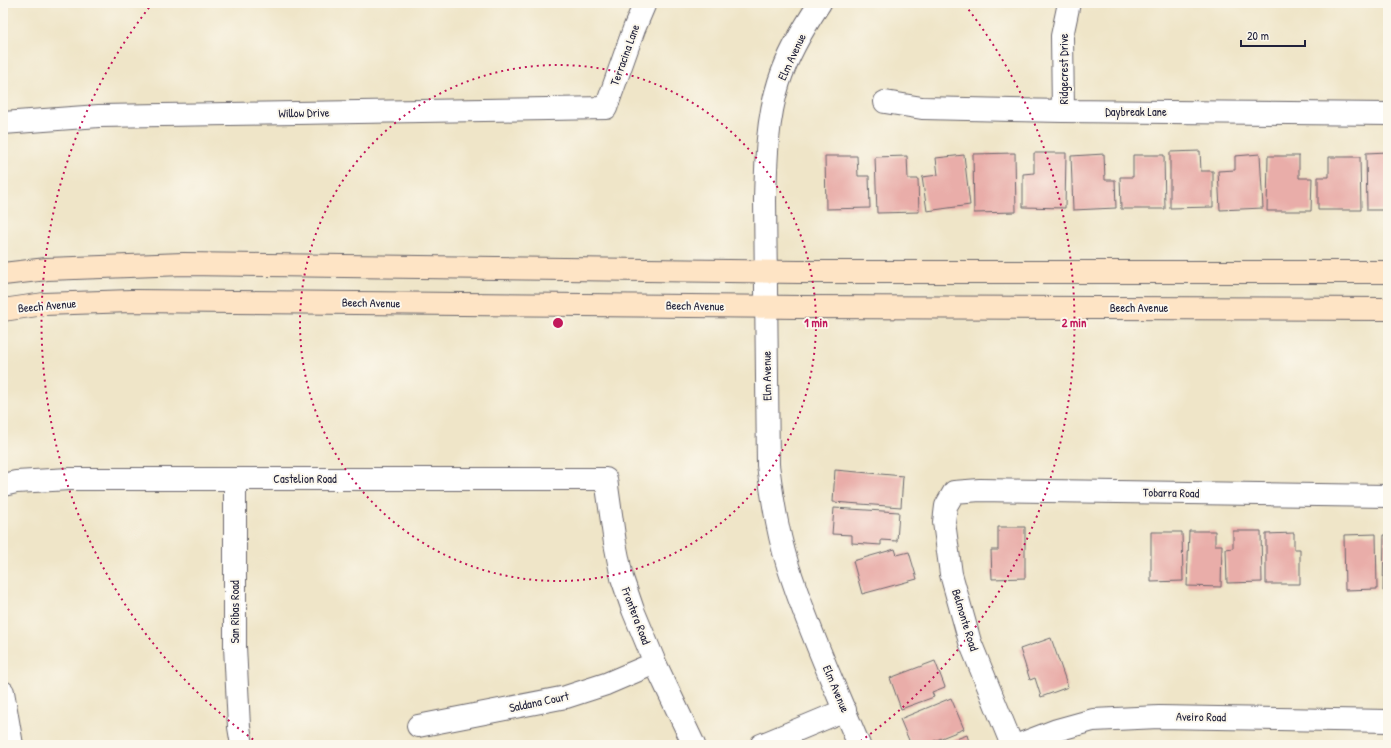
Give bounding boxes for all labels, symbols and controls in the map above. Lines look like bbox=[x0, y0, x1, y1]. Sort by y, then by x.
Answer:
street label: Terracina Lane bbox=[606, 22, 644, 88]
scale bar bbox=[1241, 22, 1305, 48]
text: 20 m bbox=[1247, 27, 1269, 44]
street label: Elm Avenue bbox=[773, 30, 810, 83]
street label: Ridgecrest Drive bbox=[1055, 33, 1072, 105]
street label: Daybreak Lane bbox=[1105, 103, 1167, 120]
street label: Willow Drive bbox=[278, 104, 330, 121]
street label: Beech Avenue bbox=[342, 293, 401, 312]
street label: Beech Avenue bbox=[17, 294, 77, 317]
street label: Beech Avenue bbox=[666, 296, 725, 315]
street label: Beech Avenue bbox=[1110, 299, 1168, 316]
text: 1 min bbox=[804, 314, 828, 331]
text: 2 min bbox=[1062, 314, 1087, 331]
centre of rings bbox=[551, 316, 565, 330]
street label: Elm Avenue bbox=[758, 351, 775, 401]
street label: Castelion Road bbox=[273, 470, 337, 487]
street label: Tobarra Road bbox=[1143, 484, 1200, 501]
street label: San Ribas Road bbox=[226, 580, 243, 644]
street label: Frontera Road bbox=[617, 584, 655, 647]
street label: Belmonte Road bbox=[948, 587, 983, 653]
street label: Elm Avenue bbox=[819, 663, 854, 715]
street label: Saldana Court bbox=[507, 687, 571, 716]
street label: Aveiro Road bbox=[1176, 708, 1226, 725]

